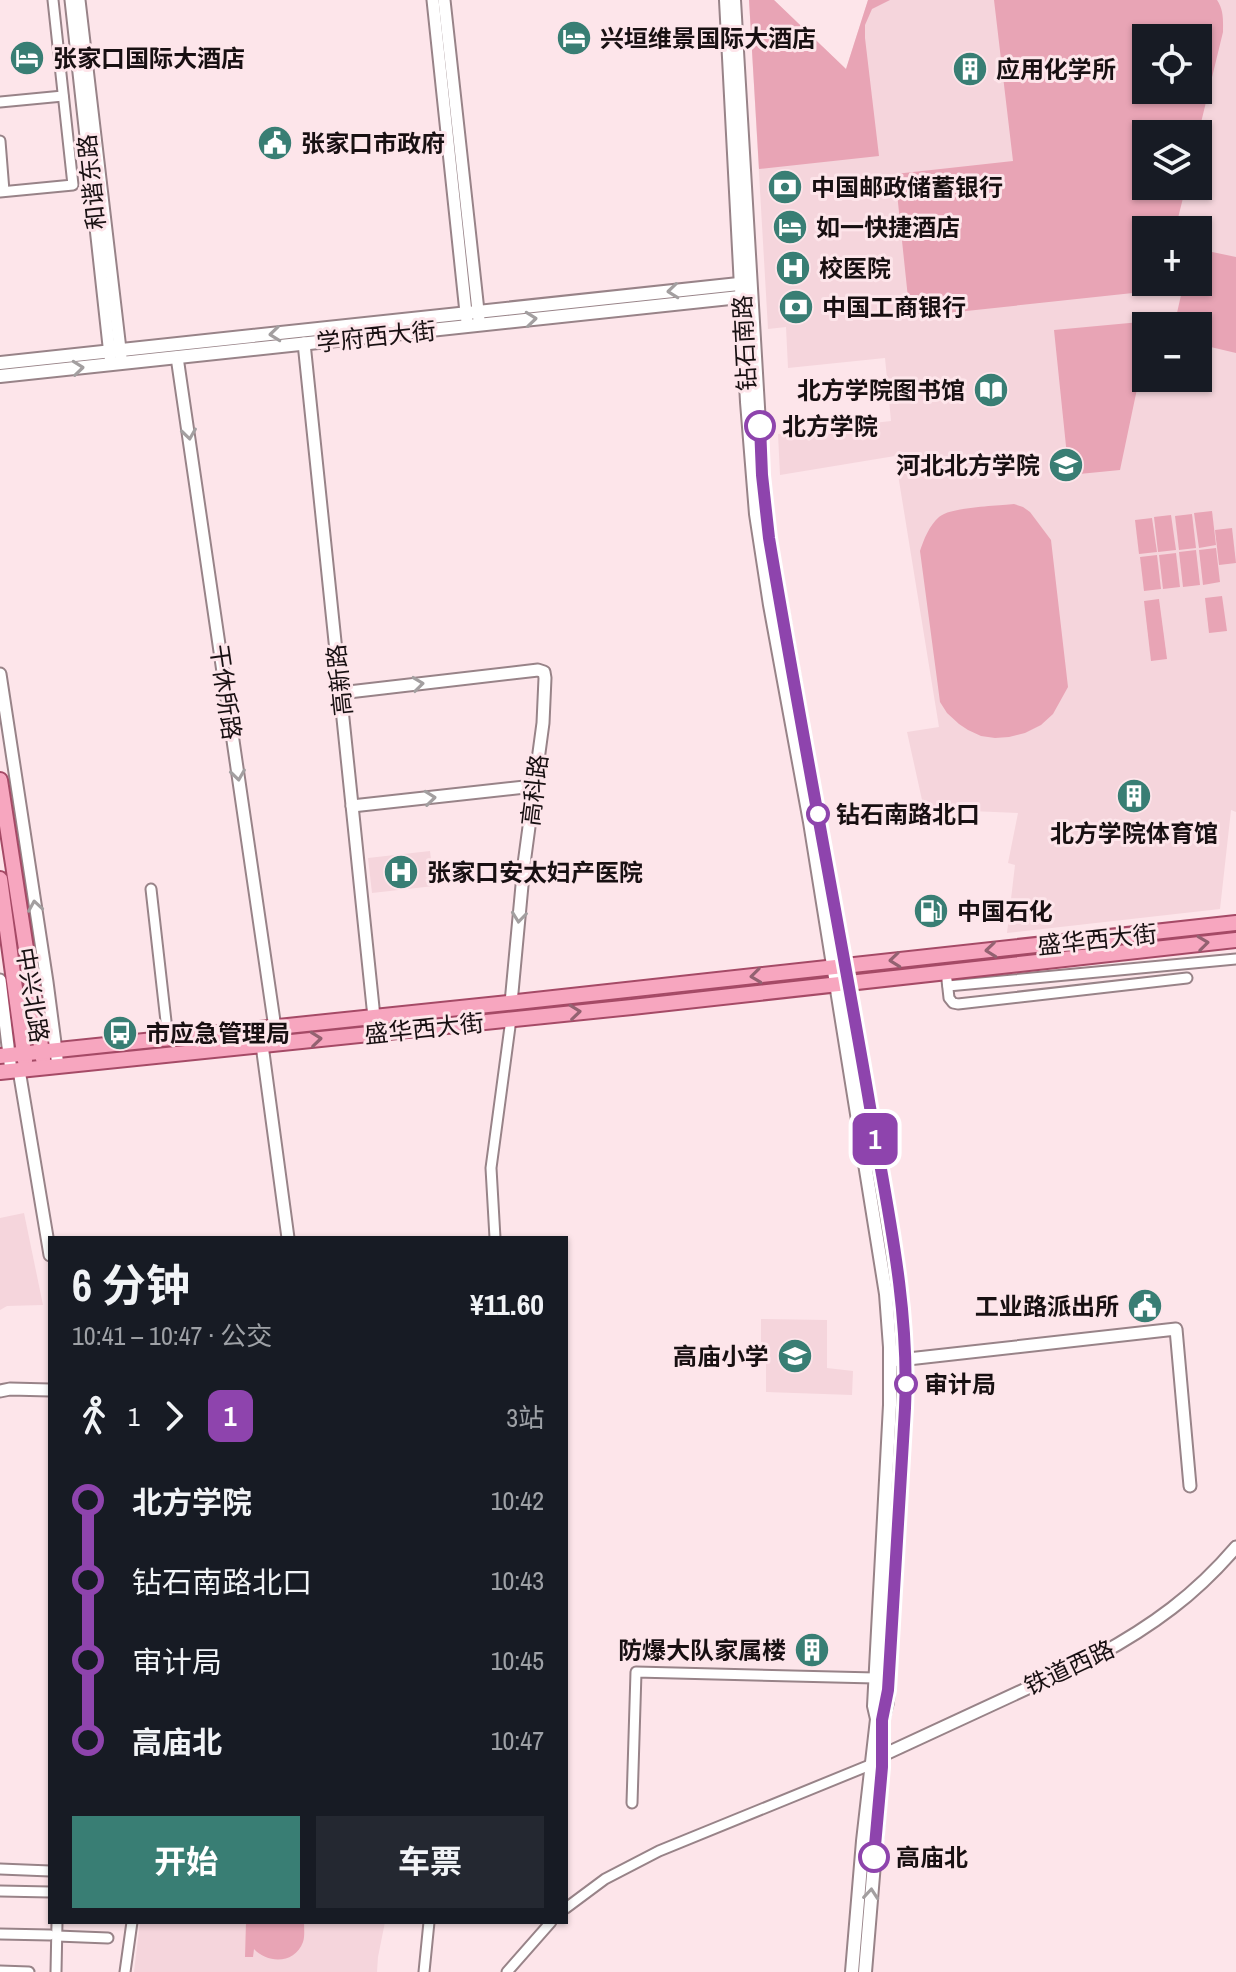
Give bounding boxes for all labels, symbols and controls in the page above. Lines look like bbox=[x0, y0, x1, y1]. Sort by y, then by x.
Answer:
hotel icon: 兴垣维景国际大酒店 bbox=[555, 19, 593, 57]
place label: 兴垣维景国际大酒店 bbox=[600, 22, 816, 54]
map controls bbox=[1132, 24, 1212, 392]
button: locate bbox=[1132, 24, 1212, 104]
hotel icon: 张家口国际大酒店 bbox=[8, 39, 46, 77]
place label: 张家口国际大酒店 bbox=[53, 42, 245, 74]
building icon: 应用化学所 bbox=[951, 50, 989, 88]
place label: 应用化学所 bbox=[996, 53, 1116, 85]
button: layers bbox=[1132, 120, 1212, 200]
public building icon: 张家口市政府 bbox=[256, 124, 294, 162]
place label: 张家口市政府 bbox=[301, 127, 445, 159]
street label: 和谐东路 bbox=[70, 133, 112, 231]
bank icon: 中国邮政储蓄银行 bbox=[766, 168, 804, 206]
place label: 中国邮政储蓄银行 bbox=[811, 171, 1003, 203]
hotel icon: 如一快捷酒店 bbox=[771, 208, 809, 246]
place label: 如一快捷酒店 bbox=[816, 211, 960, 243]
button: + bbox=[1132, 216, 1212, 296]
hospital icon: 校医院 bbox=[774, 249, 812, 287]
place label: 校医院 bbox=[819, 252, 891, 284]
one-way arrow bbox=[666, 283, 679, 300]
bank icon: 中国工商银行 bbox=[777, 288, 815, 326]
place label: 中国工商银行 bbox=[822, 291, 966, 323]
street label: 钻石南路 bbox=[726, 294, 762, 392]
one-way arrow bbox=[525, 310, 538, 327]
button: − bbox=[1132, 312, 1212, 392]
street label: 学府西大街 bbox=[315, 314, 437, 358]
one-way arrow bbox=[269, 325, 282, 342]
one-way arrow bbox=[71, 359, 84, 376]
library icon: 北方学院图书馆 bbox=[972, 371, 1010, 409]
place label: 北方学院图书馆 bbox=[797, 374, 965, 406]
place label: 北方学院 bbox=[782, 410, 878, 442]
marker: 北方学院 bbox=[745, 411, 775, 441]
one-way arrow bbox=[180, 427, 197, 441]
school or university icon: 河北北方学院 bbox=[1047, 446, 1085, 484]
place label: 河北北方学院 bbox=[896, 449, 1040, 481]
street label: 干休所路 bbox=[203, 642, 249, 742]
street label: 高新路 bbox=[319, 643, 359, 717]
one-way arrow bbox=[411, 676, 425, 693]
street label: 高科路 bbox=[514, 752, 554, 828]
one-way arrow bbox=[229, 768, 246, 781]
building icon: 北方学院体育馆 bbox=[1115, 777, 1153, 815]
one-way arrow bbox=[424, 789, 437, 806]
place label: 钻石南路北口 bbox=[836, 798, 980, 830]
marker: 钻石南路北口 bbox=[807, 803, 829, 825]
place label: 北方学院体育馆 bbox=[1050, 817, 1218, 849]
hospital icon: 张家口安太妇产医院 bbox=[382, 853, 420, 891]
place label: 张家口安太妇产医院 bbox=[427, 856, 643, 888]
fuel station icon: 中国石化 bbox=[912, 892, 950, 930]
place label: 中国石化 bbox=[957, 895, 1053, 927]
one-way arrow bbox=[27, 899, 44, 912]
one-way arrow bbox=[511, 911, 528, 924]
street label: 盛华西大街 bbox=[1036, 917, 1158, 961]
one-way arrow bbox=[1197, 935, 1210, 952]
one-way arrow bbox=[985, 942, 998, 959]
street label: 中兴北路 bbox=[10, 945, 56, 1045]
one-way arrow bbox=[888, 951, 901, 968]
one-way arrow bbox=[749, 967, 762, 984]
one-way arrow bbox=[569, 1004, 582, 1021]
street label: 盛华西大街 bbox=[363, 1006, 485, 1050]
bus stop icon: 市应急管理局 bbox=[101, 1014, 139, 1052]
place label: 市应急管理局 bbox=[146, 1017, 290, 1049]
one-way arrow bbox=[310, 1030, 323, 1047]
line badge: 1 bbox=[849, 1113, 901, 1165]
text: 1 bbox=[869, 1120, 881, 1158]
text: 6 分钟 bbox=[72, 1255, 190, 1315]
text: ¥11.60 bbox=[470, 1284, 544, 1324]
public building icon: 工业路派出所 bbox=[1126, 1287, 1164, 1325]
place label: 工业路派出所 bbox=[975, 1290, 1119, 1322]
text: 10:41 – 10:47 · 公交 bbox=[72, 1318, 272, 1353]
school or university icon: 高庙小学 bbox=[776, 1337, 814, 1375]
place label: 高庙小学 bbox=[673, 1340, 769, 1372]
place label: 审计局 bbox=[924, 1368, 996, 1400]
marker: 审计局 bbox=[895, 1373, 917, 1395]
icon: walk bbox=[72, 1394, 116, 1438]
icon: forward bbox=[152, 1394, 196, 1438]
text: 1 bbox=[224, 1397, 237, 1435]
text: 1 bbox=[128, 1399, 140, 1434]
text: 3站 bbox=[506, 1400, 544, 1435]
text: 北方学院 bbox=[132, 1482, 252, 1522]
text: 10:42 bbox=[491, 1483, 544, 1518]
text: 钻石南路北口 bbox=[132, 1562, 312, 1602]
text: 10:43 bbox=[491, 1563, 544, 1598]
building icon: 防爆大队家属楼 bbox=[793, 1631, 831, 1669]
street label: 铁道西路 bbox=[1019, 1632, 1119, 1702]
place label: 防爆大队家属楼 bbox=[618, 1634, 786, 1666]
text: 审计局 bbox=[132, 1642, 222, 1682]
text: 10:45 bbox=[491, 1643, 544, 1678]
text: 高庙北 bbox=[132, 1722, 222, 1762]
text: 10:47 bbox=[491, 1723, 544, 1758]
button: 开始 bbox=[72, 1816, 300, 1908]
button: 车票 bbox=[316, 1816, 544, 1908]
place label: 高庙北 bbox=[896, 1841, 968, 1873]
marker: 高庙北 bbox=[859, 1842, 889, 1872]
one-way arrow bbox=[862, 1887, 879, 1900]

